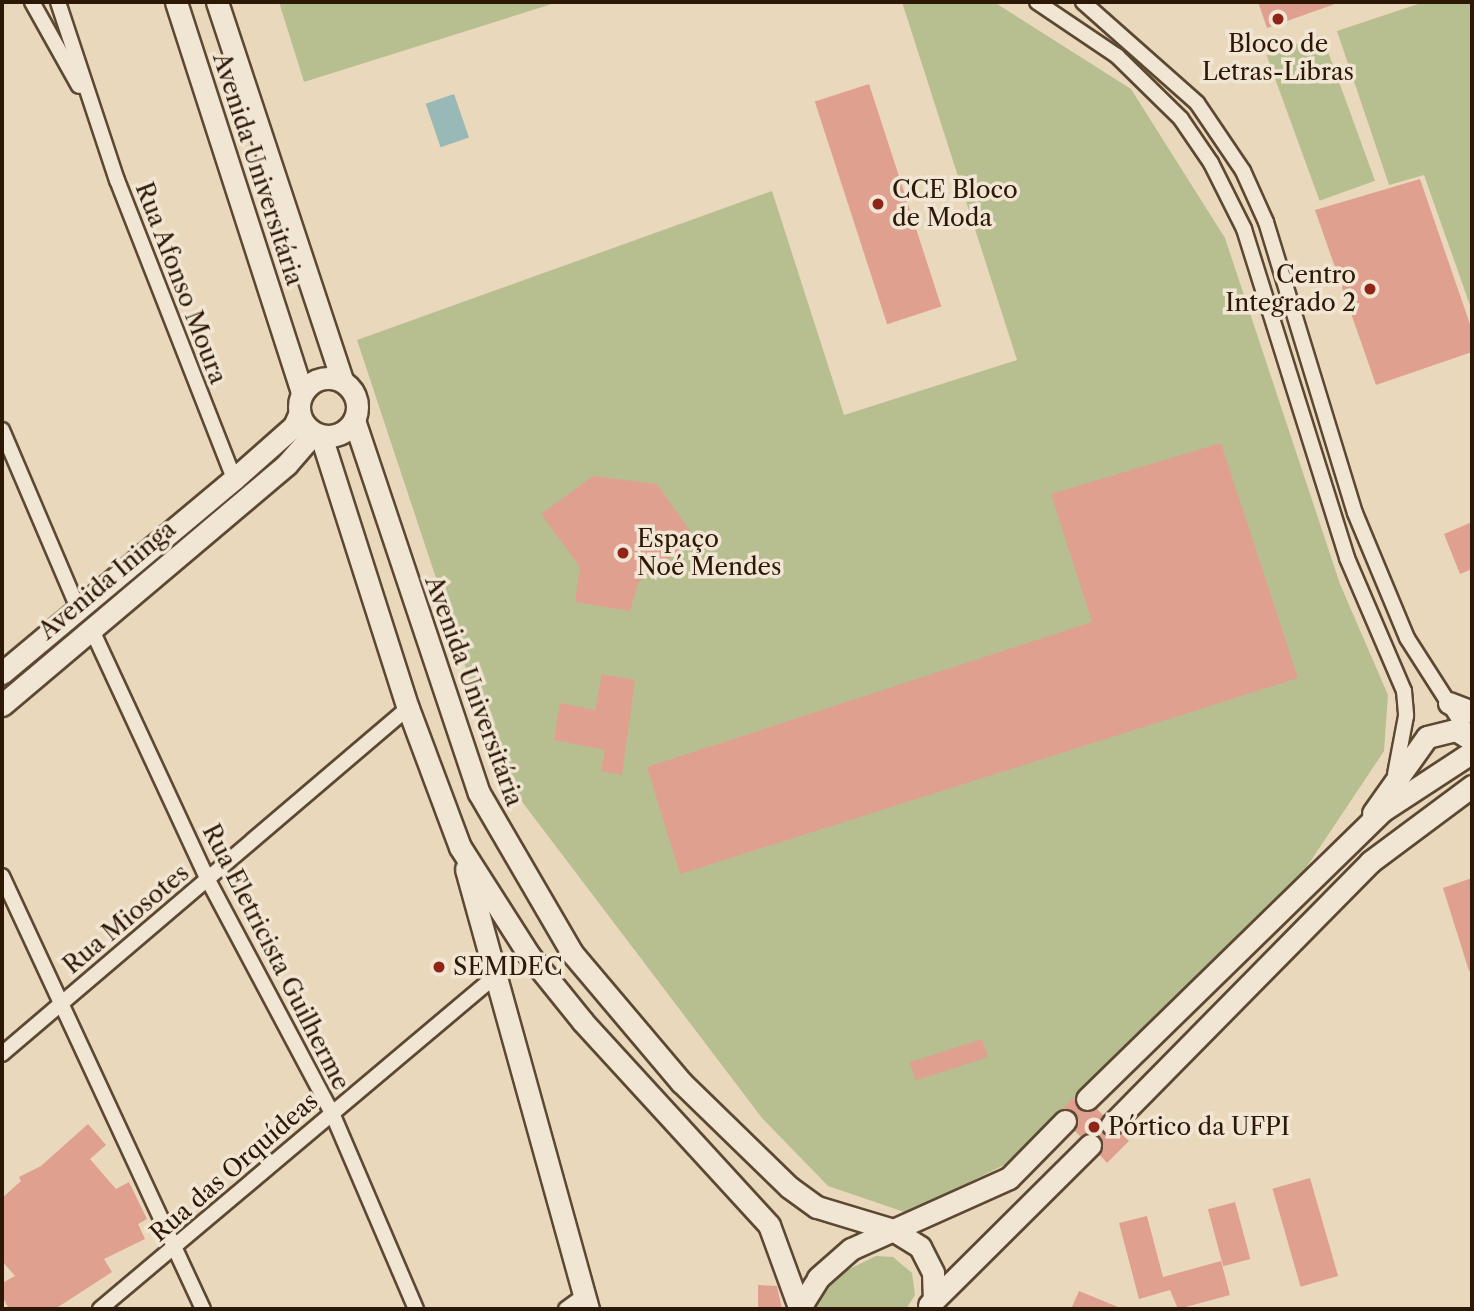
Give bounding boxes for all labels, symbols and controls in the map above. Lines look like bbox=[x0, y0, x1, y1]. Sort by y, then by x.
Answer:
marker: Bloco de Letras-Libras bbox=[1270, 11, 1286, 27]
place label: Bloco de Letras-Libras bbox=[1202, 30, 1354, 86]
street label: Avenida Universitária bbox=[207, 49, 309, 289]
place label: CCE Bloco de Moda bbox=[892, 176, 1018, 232]
street label: Rua Afonso Moura bbox=[129, 178, 233, 388]
marker: CCE Bloco de Moda bbox=[870, 196, 886, 212]
place label: Centro Integrado 2 bbox=[1225, 261, 1356, 317]
marker: Centro Integrado 2 bbox=[1362, 281, 1378, 297]
street label: Avenida Ininga bbox=[33, 514, 181, 646]
place label: Espaço Noé Mendes bbox=[637, 525, 781, 581]
marker: Espaço Noé Mendes bbox=[615, 545, 631, 561]
street label: Avenida Universitária bbox=[419, 572, 529, 810]
street label: Rua Eletricista Guilherme bbox=[196, 819, 356, 1095]
street label: Rua Miosotes bbox=[57, 858, 195, 980]
place label: SEMDEC bbox=[453, 953, 562, 981]
marker: SEMDEC bbox=[431, 959, 447, 975]
street label: Rua das Orquídeas bbox=[144, 1086, 324, 1248]
place label: Pórtico da UFPI bbox=[1108, 1113, 1290, 1141]
marker: Pórtico da UFPI bbox=[1086, 1119, 1102, 1135]

